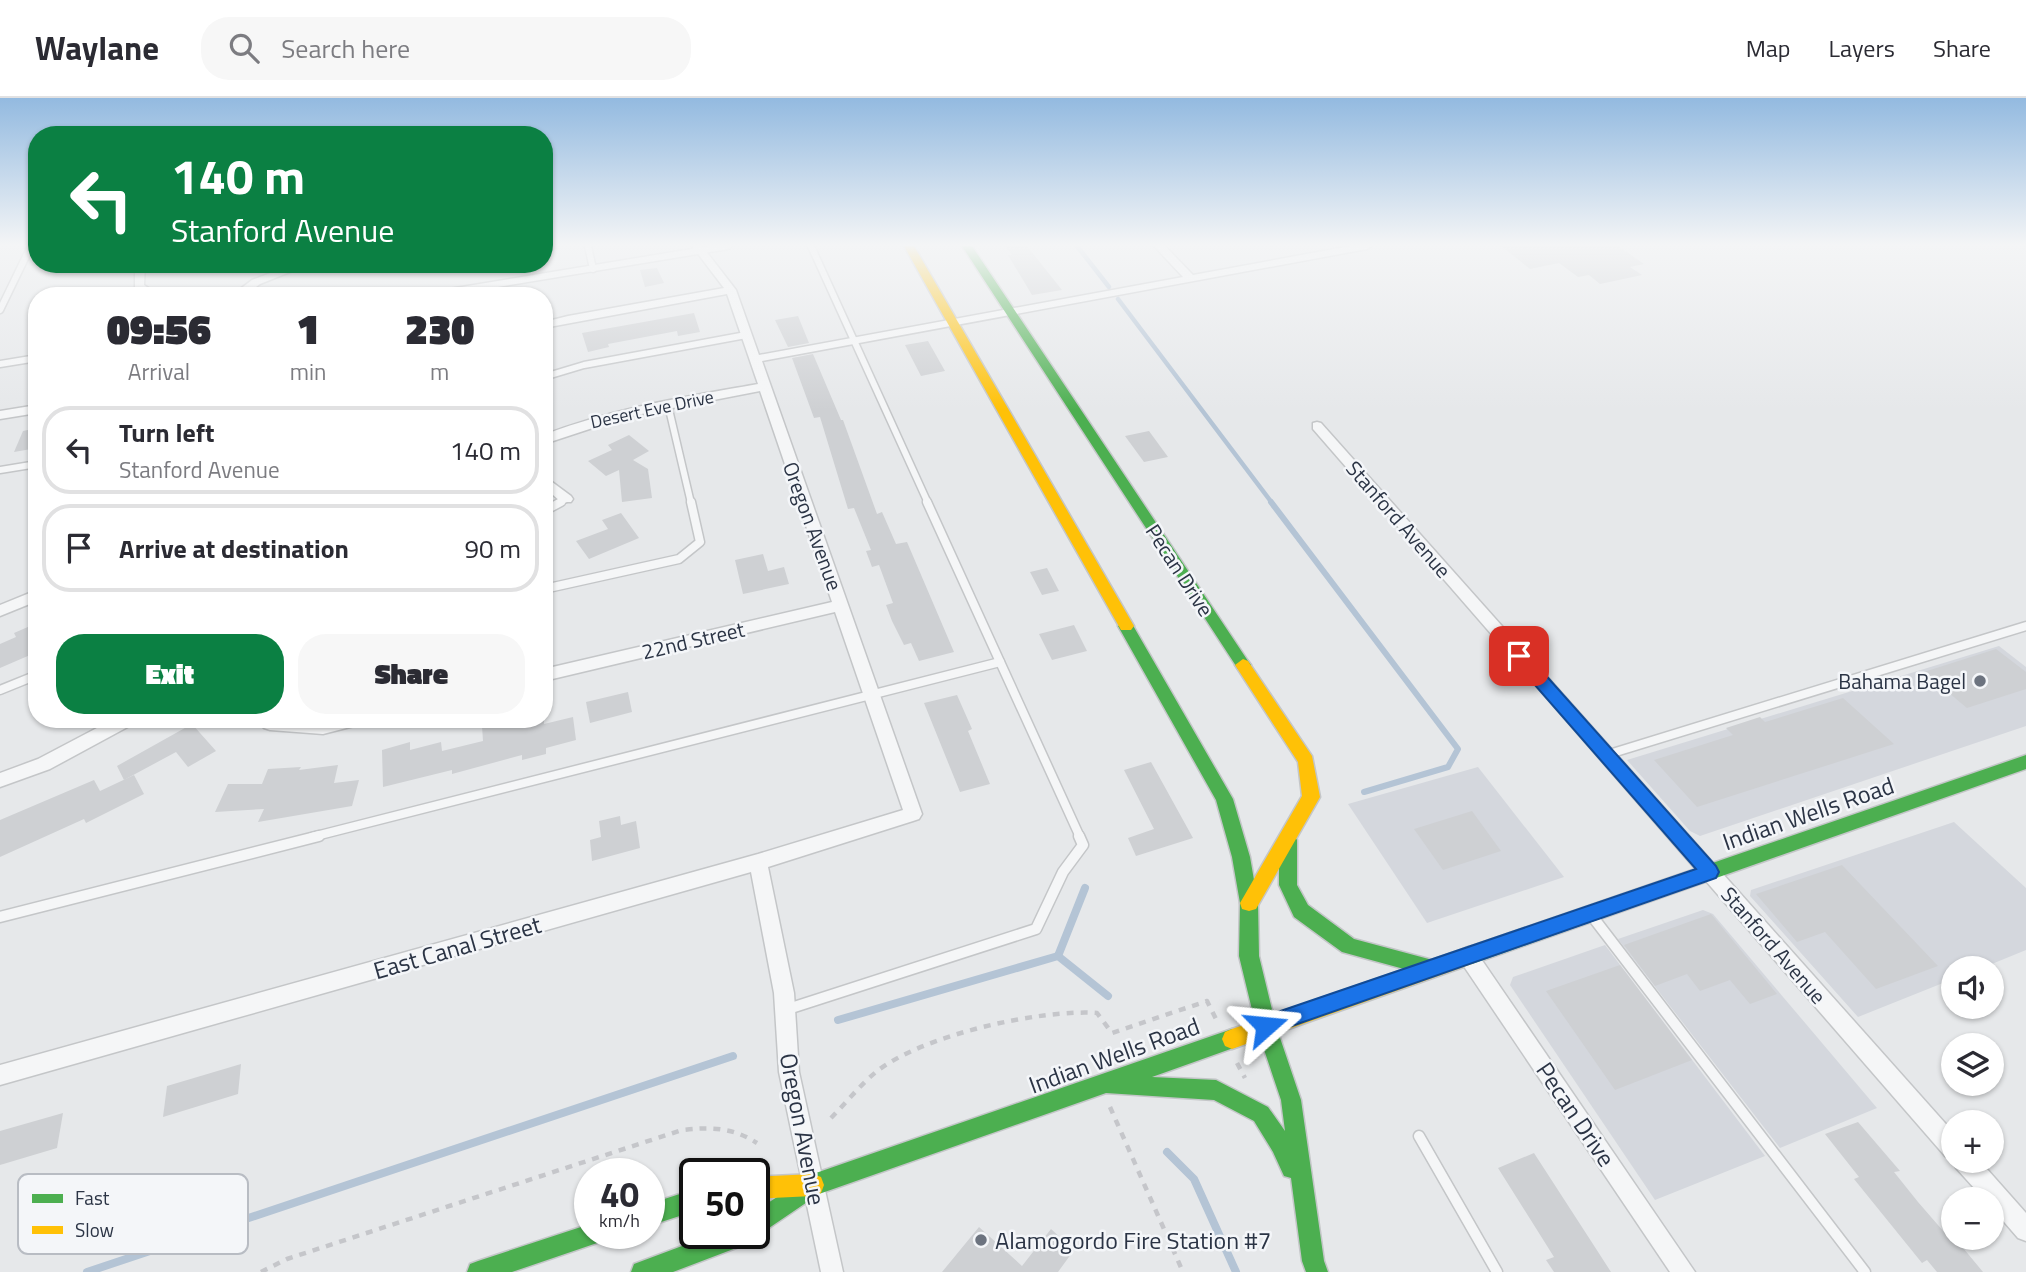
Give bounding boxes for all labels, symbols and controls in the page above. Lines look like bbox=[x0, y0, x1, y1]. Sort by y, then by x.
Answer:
search box bbox=[201, 17, 691, 80]
text: Waylane bbox=[35, 23, 159, 73]
icon: search bbox=[225, 29, 263, 67]
text: Search here bbox=[281, 29, 410, 68]
text: Map bbox=[1746, 30, 1791, 66]
text: Layers bbox=[1829, 30, 1895, 66]
text: Share bbox=[1933, 30, 1991, 66]
text: 140 m bbox=[171, 138, 305, 213]
icon: left bbox=[56, 154, 147, 245]
text: Stanford Avenue bbox=[171, 206, 394, 254]
text: 09:56 bbox=[107, 296, 211, 360]
text: 1 bbox=[297, 296, 320, 360]
text: 230 bbox=[405, 296, 474, 360]
text: Arrival bbox=[128, 354, 190, 389]
text: min bbox=[290, 354, 326, 389]
text: m bbox=[430, 354, 449, 389]
street label: Desert Eve Drive bbox=[588, 383, 716, 435]
text: Turn left bbox=[119, 413, 214, 452]
icon: left bbox=[60, 431, 98, 469]
text: 140 m bbox=[450, 431, 521, 470]
text: Stanford Avenue bbox=[119, 452, 280, 487]
street label: Stanford Avenue bbox=[1339, 453, 1459, 585]
street label: Oregon Avenue bbox=[775, 457, 851, 595]
street label: Pecan Drive bbox=[1138, 517, 1222, 623]
icon: arrive bbox=[60, 529, 98, 567]
text: Arrive at destination bbox=[119, 529, 349, 568]
text: 90 m bbox=[464, 529, 521, 568]
street label: 22nd Street bbox=[638, 612, 748, 667]
pin bbox=[1489, 626, 1549, 686]
button: Exit bbox=[56, 634, 284, 714]
button: Share bbox=[298, 634, 525, 714]
icon: arrive bbox=[1500, 637, 1538, 675]
place label: Bahama Bagel bbox=[1838, 665, 1966, 697]
marker: Bahama Bagel bbox=[1972, 673, 1988, 689]
street label: Indian Wells Road bbox=[1717, 767, 1899, 859]
street label: Stanford Avenue bbox=[1714, 879, 1834, 1011]
street label: East Canal Street bbox=[369, 906, 546, 988]
map controls bbox=[1941, 956, 2004, 1250]
button: sound bbox=[1941, 956, 2004, 1019]
position arrow bbox=[1229, 989, 1303, 1063]
street label: Indian Wells Road bbox=[1024, 1007, 1204, 1103]
button: layers bbox=[1941, 1033, 2004, 1096]
street label: Oregon Avenue bbox=[771, 1050, 835, 1208]
street label: Pecan Drive bbox=[1528, 1054, 1624, 1174]
button: + bbox=[1941, 1110, 2004, 1173]
speed limit sign: 50 bbox=[679, 1158, 770, 1249]
text: 40 bbox=[600, 1167, 639, 1221]
legend bbox=[18, 1174, 248, 1254]
text: Fast bbox=[75, 1183, 110, 1212]
button: − bbox=[1941, 1187, 2004, 1250]
text: km/h bbox=[599, 1207, 640, 1234]
text: Slow bbox=[75, 1215, 114, 1244]
place label: Alamogordo Fire Station #7 bbox=[995, 1222, 1271, 1258]
marker: Alamogordo Fire Station #7 bbox=[973, 1232, 989, 1248]

